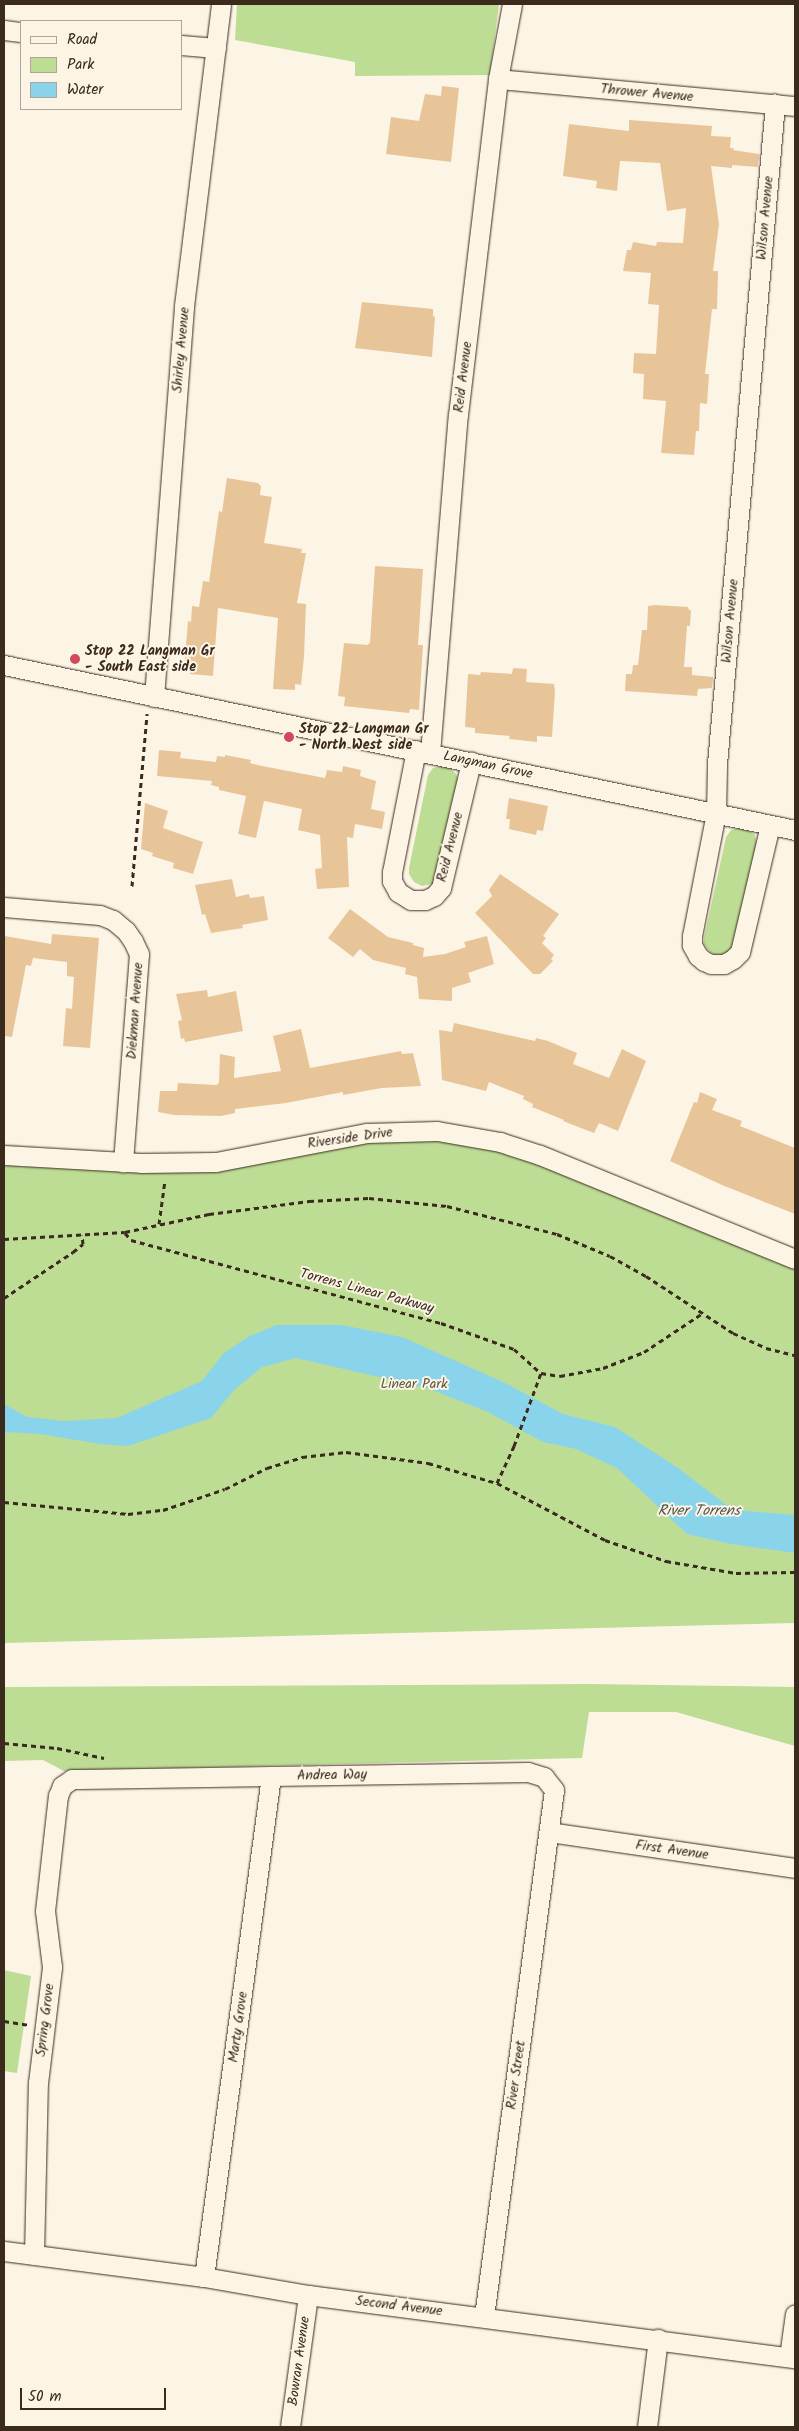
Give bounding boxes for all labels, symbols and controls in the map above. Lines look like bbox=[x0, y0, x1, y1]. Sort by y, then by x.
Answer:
legend bbox=[20, 20, 182, 110]
text: Road bbox=[67, 28, 97, 52]
text: Park bbox=[67, 53, 94, 77]
text: Water bbox=[67, 78, 103, 102]
street label: Thrower Avenue bbox=[600, 81, 694, 105]
street label: Wilson Avenue bbox=[753, 175, 777, 261]
street label: Shirley Avenue bbox=[169, 306, 193, 394]
street label: Reid Avenue bbox=[450, 340, 476, 414]
street label: Wilson Avenue bbox=[718, 578, 742, 664]
place label: Stop 22 Langman Gr - South East side bbox=[85, 643, 215, 676]
marker: Stop 22 Langman Gr - South East side bbox=[69, 653, 81, 665]
place label: Stop 22 Langman Gr - North West side bbox=[299, 721, 429, 754]
marker: Stop 22 Langman Gr - North West side bbox=[283, 731, 295, 743]
street label: Langman Grove bbox=[442, 747, 534, 783]
street label: Reid Avenue bbox=[433, 810, 467, 884]
street label: Diekman Avenue bbox=[123, 962, 147, 1060]
street label: Riverside Drive bbox=[306, 1124, 394, 1152]
street label: Torrens Linear Parkway bbox=[298, 1265, 436, 1317]
park label: Linear Park bbox=[381, 1376, 447, 1392]
water label: River Torrens bbox=[658, 1503, 740, 1521]
street label: Andrea Way bbox=[297, 1766, 367, 1784]
street label: First Avenue bbox=[634, 1837, 710, 1863]
street label: Spring Grove bbox=[32, 1982, 58, 2058]
street label: Marty Grove bbox=[225, 1990, 251, 2064]
street label: River Street bbox=[503, 2039, 529, 2111]
street label: Second Avenue bbox=[355, 2292, 443, 2320]
street label: Bowran Avenue bbox=[284, 2315, 314, 2407]
scale bar bbox=[22, 2378, 169, 2410]
text: 50 m bbox=[28, 2385, 62, 2409]

